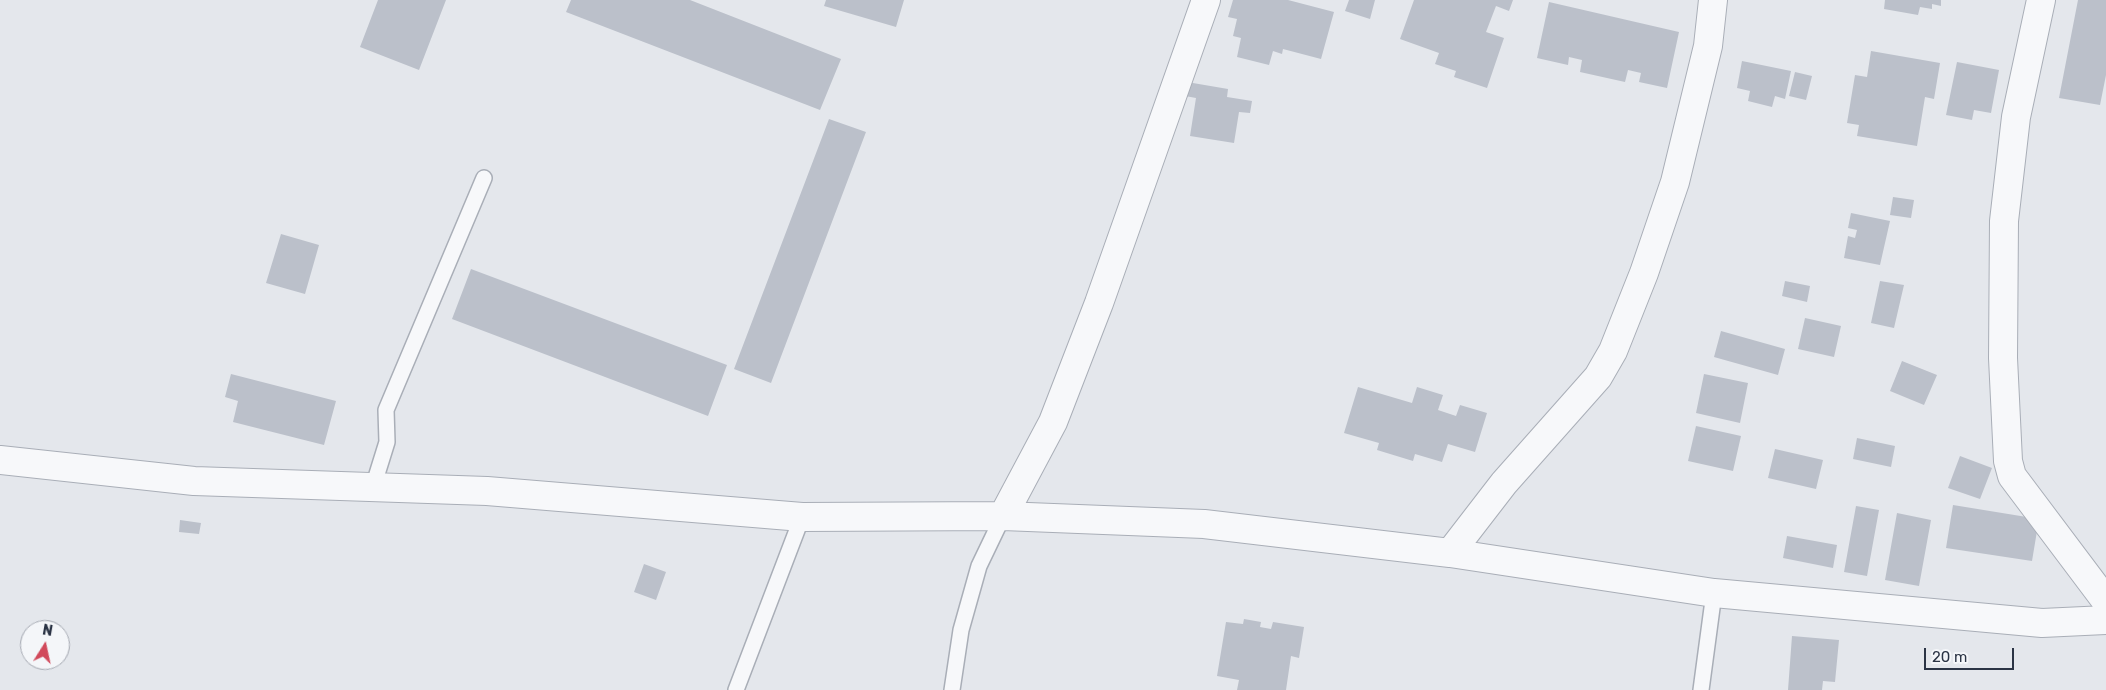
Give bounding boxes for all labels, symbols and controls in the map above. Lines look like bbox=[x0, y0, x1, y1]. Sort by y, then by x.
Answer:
north arrow bbox=[20, 620, 70, 670]
text: N bbox=[41, 621, 54, 640]
scale bar bbox=[1926, 638, 2016, 670]
text: 20 m bbox=[1932, 648, 1967, 666]

